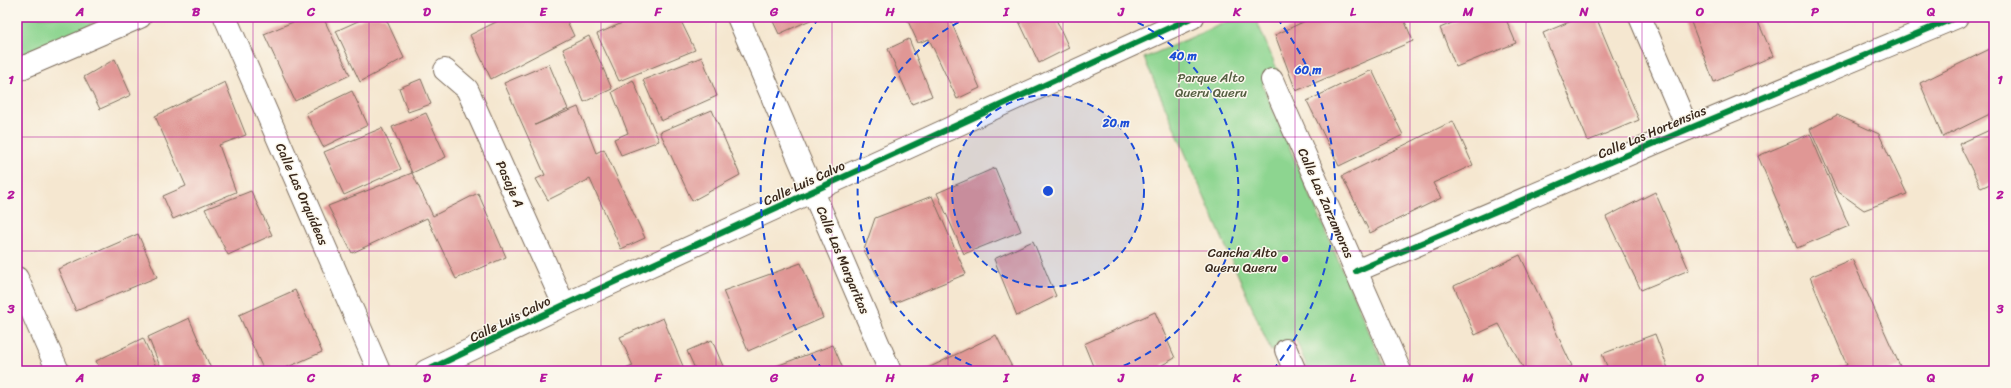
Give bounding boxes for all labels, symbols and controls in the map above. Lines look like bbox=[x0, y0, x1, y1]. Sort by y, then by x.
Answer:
text: A bbox=[75, 0, 84, 23]
text: B bbox=[192, 0, 201, 23]
text: C bbox=[306, 0, 316, 23]
text: D bbox=[423, 0, 431, 23]
text: E bbox=[539, 0, 548, 23]
text: F bbox=[653, 0, 662, 23]
text: G bbox=[769, 0, 779, 23]
text: H bbox=[884, 0, 895, 23]
text: I bbox=[1002, 0, 1010, 23]
text: J bbox=[1117, 0, 1125, 23]
text: K bbox=[1232, 0, 1242, 23]
text: L bbox=[1350, 0, 1357, 23]
text: M bbox=[1462, 0, 1474, 23]
text: N bbox=[1578, 0, 1589, 23]
text: O bbox=[1695, 0, 1705, 23]
text: P bbox=[1811, 0, 1819, 23]
text: Q bbox=[1926, 0, 1936, 23]
text: 40 m bbox=[1168, 45, 1197, 67]
text: 60 m bbox=[1294, 59, 1322, 81]
park label: Parque Alto Queru Queru bbox=[1175, 66, 1247, 104]
text: 1 bbox=[8, 68, 14, 91]
text: 1 bbox=[1997, 68, 2003, 91]
street label: Calle Las Hortensias bbox=[1594, 99, 1710, 165]
text: 20 m bbox=[1102, 112, 1130, 134]
street label: Calle Las Orquídeas bbox=[269, 139, 335, 250]
street label: Calle Las Zarzamoras bbox=[1291, 144, 1361, 262]
street label: Calle Luis Calvo bbox=[759, 154, 849, 212]
street label: Pasaje A bbox=[489, 157, 531, 211]
text: 2 bbox=[6, 183, 15, 206]
text: 2 bbox=[1995, 183, 2004, 206]
centre of rings bbox=[1041, 184, 1055, 198]
street label: Calle Las Margaritas bbox=[810, 202, 876, 318]
place label: Cancha Alto Queru Queru bbox=[1205, 241, 1278, 279]
marker: Cancha Alto Queru Queru bbox=[1280, 254, 1290, 264]
street label: Calle Luis Calvo bbox=[465, 289, 555, 349]
text: 3 bbox=[6, 297, 15, 320]
text: 3 bbox=[1995, 297, 2004, 320]
text: A bbox=[75, 366, 84, 388]
text: B bbox=[192, 366, 201, 388]
text: C bbox=[306, 366, 316, 388]
text: D bbox=[423, 366, 431, 388]
text: E bbox=[539, 366, 548, 388]
text: F bbox=[653, 366, 662, 388]
text: G bbox=[769, 366, 779, 388]
text: H bbox=[884, 366, 895, 388]
text: I bbox=[1002, 366, 1010, 388]
text: J bbox=[1117, 366, 1125, 388]
text: K bbox=[1232, 366, 1242, 388]
text: L bbox=[1350, 366, 1357, 388]
text: M bbox=[1462, 366, 1474, 388]
text: N bbox=[1578, 366, 1589, 388]
text: O bbox=[1695, 366, 1705, 388]
text: P bbox=[1811, 366, 1819, 388]
text: Q bbox=[1926, 366, 1936, 388]

